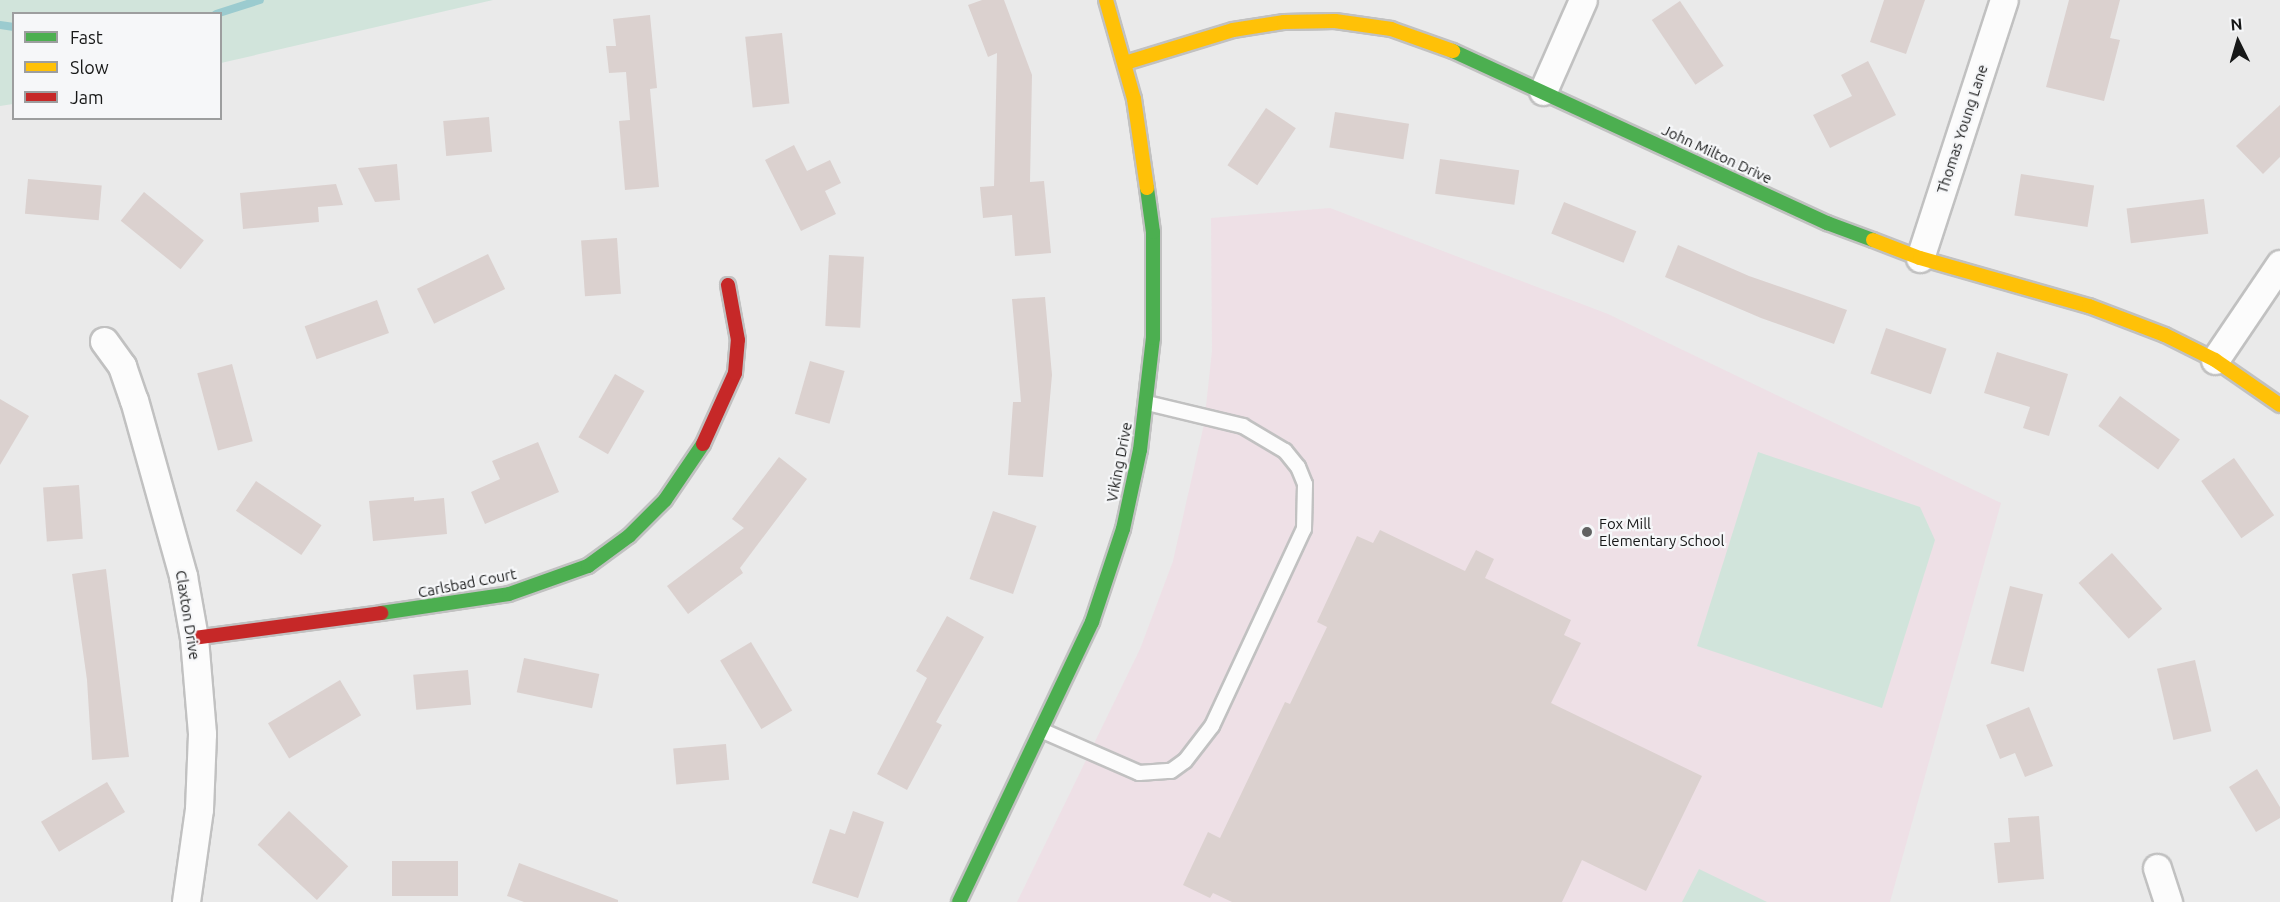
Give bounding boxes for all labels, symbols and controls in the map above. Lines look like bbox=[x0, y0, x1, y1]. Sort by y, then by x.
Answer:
legend bbox=[12, 12, 222, 120]
north arrow bbox=[2208, 12, 2268, 72]
text: N bbox=[2230, 15, 2243, 34]
text: Fast bbox=[70, 27, 103, 47]
text: Slow bbox=[70, 57, 109, 77]
street label: Thomas Young Lane bbox=[1933, 62, 1991, 196]
text: Jam bbox=[70, 87, 104, 107]
street label: John Milton Drive bbox=[1659, 121, 1775, 187]
street label: Viking Drive bbox=[1102, 421, 1136, 503]
place label: Fox Mill Elementary School bbox=[1599, 514, 1725, 549]
marker: Fox Mill Elementary School bbox=[1580, 525, 1594, 539]
street label: Carlsbad Court bbox=[416, 565, 518, 601]
street label: Claxton Drive bbox=[172, 569, 204, 661]

